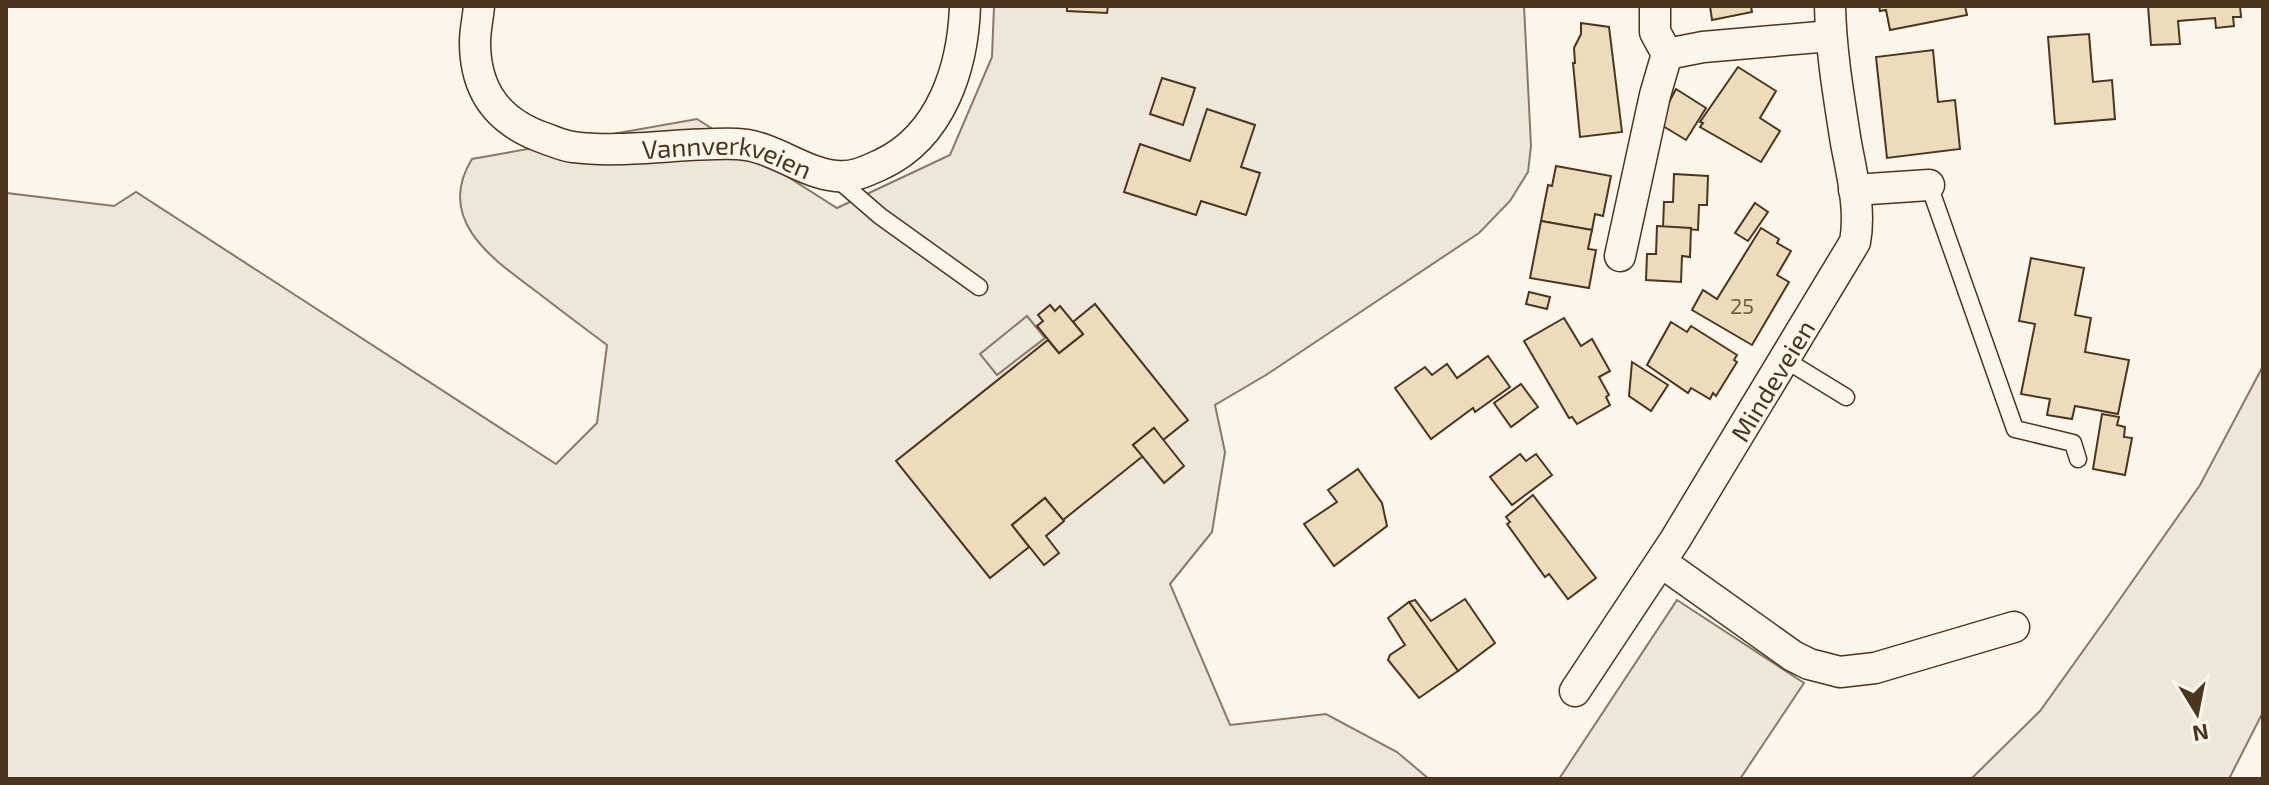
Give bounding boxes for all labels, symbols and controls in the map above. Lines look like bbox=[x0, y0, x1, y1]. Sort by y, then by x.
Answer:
street label: Vannverkveien bbox=[641, 128, 817, 184]
house number: 25 bbox=[1730, 292, 1754, 318]
street label: Mindeveien bbox=[1723, 314, 1820, 446]
north arrow bbox=[2157, 673, 2237, 753]
text: N bbox=[2191, 719, 2211, 748]

